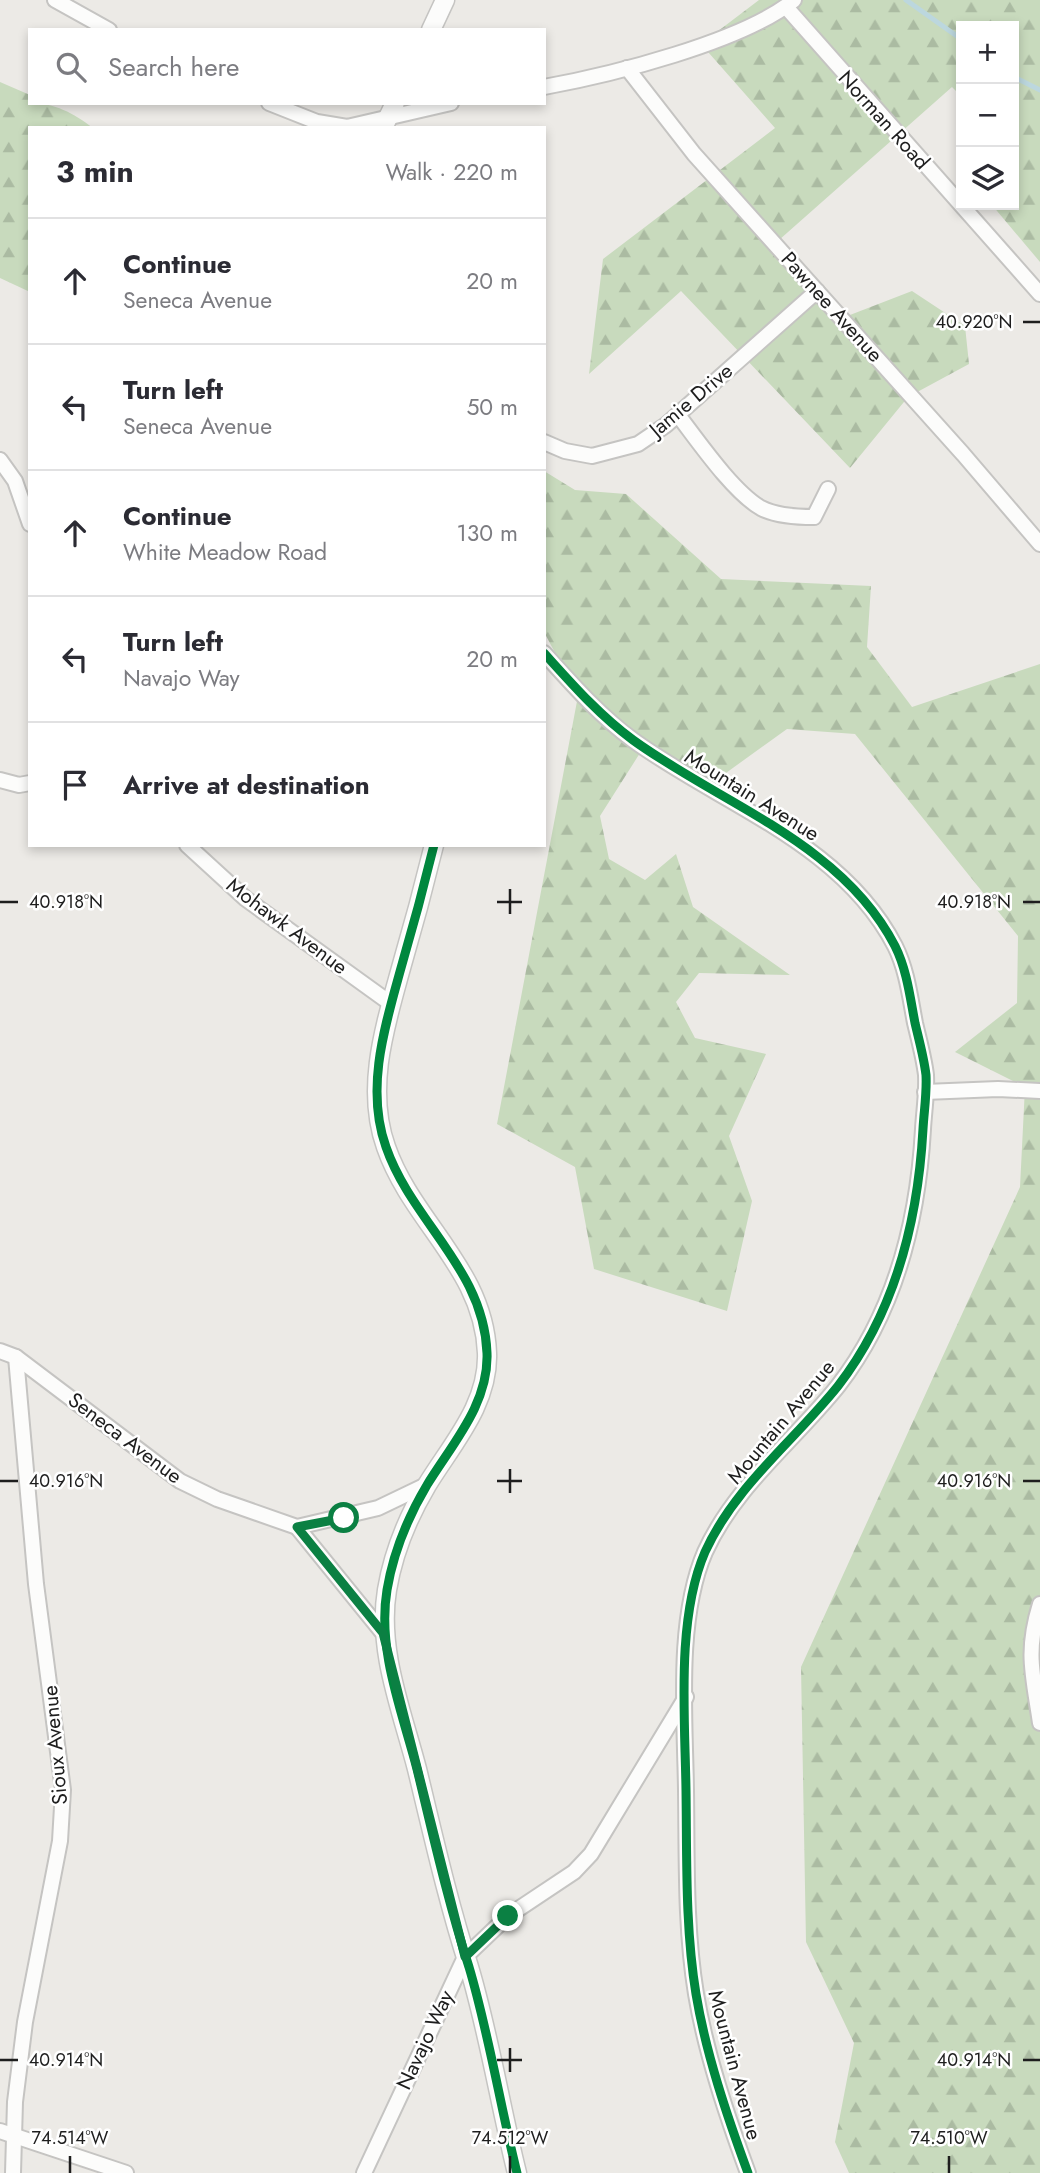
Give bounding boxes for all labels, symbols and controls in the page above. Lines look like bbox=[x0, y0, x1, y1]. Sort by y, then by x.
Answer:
map controls bbox=[956, 21, 1019, 210]
button: + bbox=[956, 21, 1019, 84]
search box bbox=[28, 28, 546, 105]
icon: search bbox=[52, 48, 90, 86]
text: Search here bbox=[108, 48, 240, 86]
street label: Norman Road bbox=[831, 64, 937, 176]
button: − bbox=[956, 84, 1019, 147]
button: layers bbox=[956, 147, 1019, 210]
text: 3 min bbox=[56, 150, 134, 193]
text: Walk · 220 m bbox=[386, 155, 518, 189]
text: Continue bbox=[123, 245, 232, 283]
street label: Pawnee Avenue bbox=[774, 245, 890, 369]
icon: ahead bbox=[56, 262, 94, 300]
text: 20 m bbox=[466, 264, 518, 298]
text: Seneca Avenue bbox=[123, 283, 272, 317]
text: 40.920°N bbox=[935, 309, 1013, 335]
street label: Jamie Drive bbox=[640, 356, 739, 446]
text: Turn left bbox=[123, 371, 223, 409]
icon: left bbox=[56, 388, 94, 426]
text: 50 m bbox=[466, 390, 518, 424]
text: Seneca Avenue bbox=[123, 409, 272, 443]
text: Continue bbox=[123, 497, 232, 535]
icon: ahead bbox=[56, 514, 94, 552]
text: 130 m bbox=[456, 516, 518, 550]
text: White Meadow Road bbox=[123, 535, 327, 569]
text: Turn left bbox=[123, 623, 223, 661]
icon: left bbox=[56, 640, 94, 678]
text: 20 m bbox=[466, 642, 518, 676]
text: Navajo Way bbox=[123, 661, 240, 695]
street label: Mountain Avenue bbox=[679, 742, 825, 849]
icon: arrive bbox=[56, 766, 94, 804]
text: Arrive at destination bbox=[123, 766, 370, 804]
street label: Mohawk Avenue bbox=[220, 870, 354, 982]
text: 40.918°N bbox=[29, 889, 103, 915]
text: 40.918°N bbox=[937, 889, 1011, 915]
street label: Mountain Avenue bbox=[720, 1353, 842, 1491]
street label: Seneca Avenue bbox=[62, 1385, 188, 1491]
text: 40.916°N bbox=[29, 1468, 103, 1494]
text: 40.916°N bbox=[937, 1468, 1011, 1494]
route start bbox=[328, 1502, 359, 1533]
street label: Sioux Avenue bbox=[35, 1684, 75, 1806]
route end bbox=[492, 1900, 523, 1931]
street label: Navajo Way bbox=[389, 1985, 461, 2095]
street label: Mountain Avenue bbox=[701, 1987, 769, 2143]
text: 40.914°N bbox=[29, 2047, 103, 2073]
text: 40.914°N bbox=[937, 2047, 1011, 2073]
text: 74.514°W bbox=[32, 2125, 109, 2151]
text: 74.512°W bbox=[472, 2125, 549, 2151]
text: 74.510°W bbox=[910, 2125, 988, 2151]

